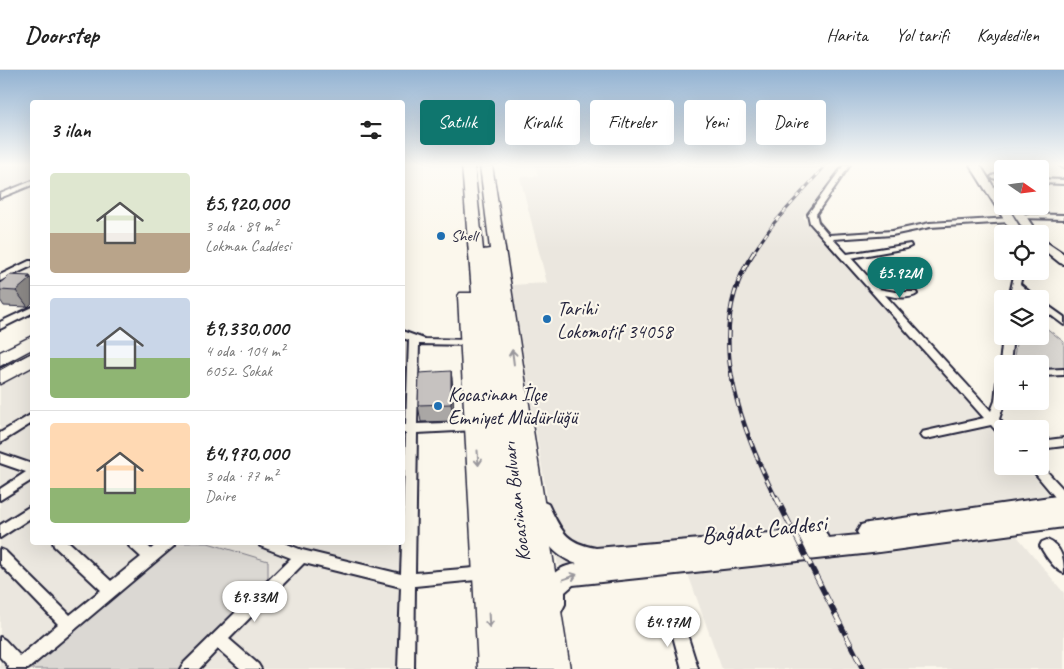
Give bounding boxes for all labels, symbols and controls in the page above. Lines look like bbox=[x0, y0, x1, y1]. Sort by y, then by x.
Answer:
text: Doorstep bbox=[25, 20, 99, 50]
text: Harita bbox=[827, 24, 868, 46]
text: Yol tarifi bbox=[896, 24, 949, 46]
text: Kaydedilen bbox=[977, 24, 1039, 46]
chip: Satılık bbox=[420, 100, 495, 145]
chip: Kiralık bbox=[505, 100, 580, 145]
chip: Filtreler bbox=[590, 100, 674, 145]
chip: Yeni bbox=[684, 100, 746, 145]
chip: Daire bbox=[756, 100, 826, 145]
icon: filters bbox=[357, 116, 385, 144]
text: 3 ilan bbox=[50, 117, 91, 143]
north arrow bbox=[994, 160, 1049, 215]
map controls bbox=[994, 160, 1049, 475]
text: ₺5,920,000 bbox=[205, 190, 288, 216]
icon: home bbox=[90, 193, 150, 253]
text: 3 oda · 89 m² bbox=[205, 216, 278, 236]
button: locate bbox=[994, 225, 1049, 280]
place label: Shell bbox=[451, 226, 480, 246]
marker: Shell bbox=[435, 230, 447, 242]
text: Lokman Caddesi bbox=[205, 236, 291, 256]
pin: ₺5.92M bbox=[859, 256, 941, 299]
text: ₺5.92M bbox=[878, 263, 922, 283]
button: layers bbox=[994, 290, 1049, 345]
place label: Tarihi Lokomotif 34058 bbox=[557, 296, 674, 344]
marker: Tarihi Lokomotif 34058 bbox=[541, 313, 553, 325]
text: ₺9,330,000 bbox=[205, 315, 289, 341]
icon: home bbox=[90, 318, 150, 378]
text: 4 oda · 104 m² bbox=[205, 341, 285, 361]
one-way arrow bbox=[508, 349, 518, 365]
button: + bbox=[994, 355, 1049, 410]
text: 6052. Sokak bbox=[205, 361, 272, 381]
place label: Kocasinan İlçe Emniyet Müdürlüğü bbox=[448, 382, 579, 430]
marker: Kocasinan İlçe Emniyet Müdürlüğü bbox=[432, 400, 444, 412]
button: − bbox=[994, 420, 1049, 475]
text: ₺4,970,000 bbox=[205, 440, 289, 466]
street label: Kocasinan Bulvarı bbox=[496, 440, 536, 563]
icon: home bbox=[90, 443, 150, 503]
one-way arrow bbox=[474, 450, 483, 466]
text: 3 oda · 77 m² bbox=[205, 466, 278, 486]
text: Daire bbox=[205, 486, 235, 506]
street label: Bağdat Caddesi bbox=[700, 507, 830, 550]
one-way arrow bbox=[562, 572, 577, 581]
pin: ₺9.33M bbox=[214, 580, 296, 623]
text: ₺9.33M bbox=[233, 587, 277, 607]
pin: ₺4.97M bbox=[627, 606, 709, 648]
one-way arrow bbox=[485, 612, 494, 628]
text: ₺4.97M bbox=[646, 612, 690, 632]

